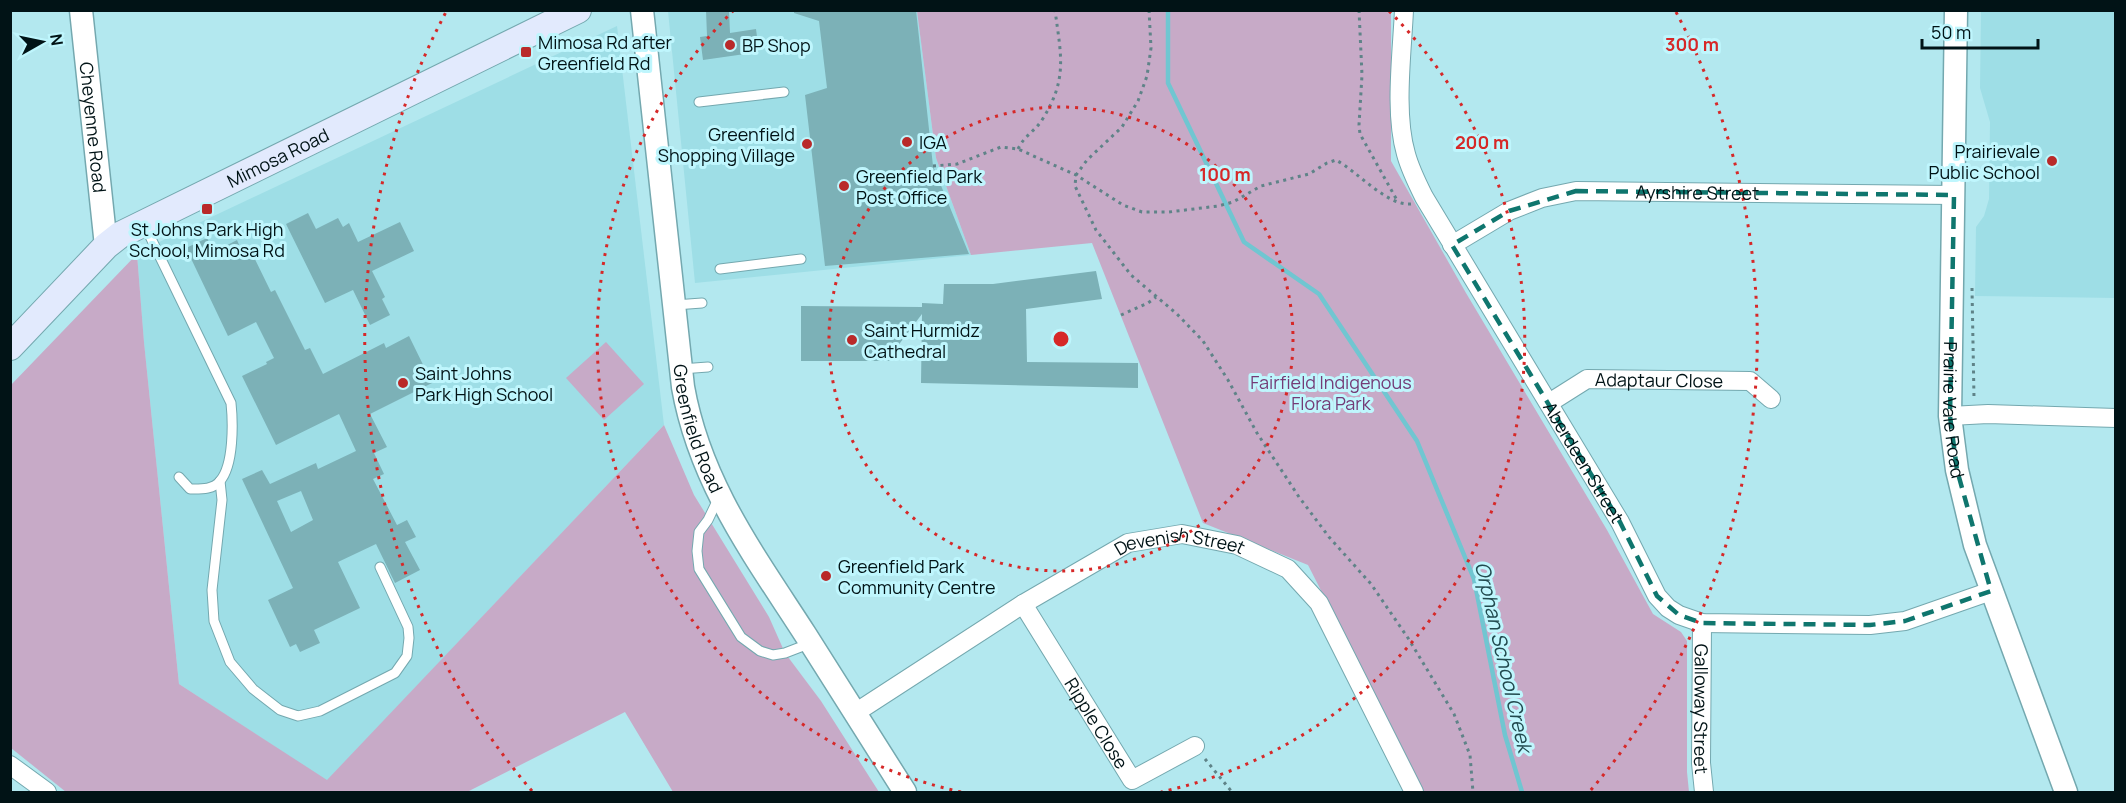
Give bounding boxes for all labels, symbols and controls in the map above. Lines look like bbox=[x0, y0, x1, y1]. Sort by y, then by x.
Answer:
north arrow bbox=[12, 12, 72, 72]
scale bar bbox=[1922, 12, 2038, 50]
text: 50 m bbox=[1931, 20, 1971, 44]
place label: Mimosa Rd after Greenfield Rd bbox=[538, 30, 673, 75]
text: N bbox=[45, 32, 69, 47]
text: 300 m bbox=[1665, 32, 1719, 56]
place label: BP Shop bbox=[742, 33, 811, 57]
marker: BP Shop bbox=[723, 38, 737, 52]
marker: Mimosa Rd after Greenfield Rd bbox=[519, 45, 533, 59]
street label: Cheyenne Road bbox=[75, 61, 112, 194]
street label: Mimosa Road bbox=[223, 122, 333, 193]
place label: Greenfield Shopping Village bbox=[658, 122, 795, 167]
place label: IGA bbox=[919, 130, 948, 154]
text: 200 m bbox=[1455, 130, 1509, 154]
marker: IGA bbox=[900, 135, 914, 149]
marker: Greenfield Shopping Village bbox=[800, 137, 814, 151]
place label: Prairievale Public School bbox=[1929, 139, 2040, 184]
marker: Prairievale Public School bbox=[2045, 154, 2059, 168]
text: 100 m bbox=[1199, 162, 1251, 186]
place label: Greenfield Park Post Office bbox=[856, 164, 983, 209]
marker: Greenfield Park Post Office bbox=[837, 179, 851, 193]
street label: Ayrshire Street bbox=[1635, 180, 1760, 205]
marker: St Johns Park High School, Mimosa Rd bbox=[200, 202, 214, 216]
place label: St Johns Park High School, Mimosa Rd bbox=[129, 217, 285, 262]
place label: Saint Hurmidz Cathedral bbox=[864, 318, 980, 363]
centre of rings bbox=[1051, 329, 1071, 349]
marker: Saint Hurmidz Cathedral bbox=[845, 333, 859, 347]
street label: Prairie Vale Road bbox=[1938, 341, 1971, 481]
place label: Saint Johns Park High School bbox=[415, 361, 553, 406]
street label: Greenfield Road bbox=[669, 363, 729, 496]
street label: Adaptaur Close bbox=[1595, 367, 1723, 393]
park label: Fairfield Indigenous Flora Park bbox=[1250, 370, 1412, 415]
marker: Saint Johns Park High School bbox=[396, 376, 410, 390]
street label: Aberdeen Street bbox=[1538, 397, 1630, 527]
street label: Devenish Street bbox=[1110, 522, 1249, 560]
place label: Greenfield Park Community Centre bbox=[838, 554, 996, 599]
water label: Orphan School Creek bbox=[1469, 559, 1540, 758]
marker: Greenfield Park Community Centre bbox=[819, 569, 833, 583]
street label: Galloway Street bbox=[1689, 644, 1714, 775]
street label: Ripple Close bbox=[1059, 673, 1134, 773]

